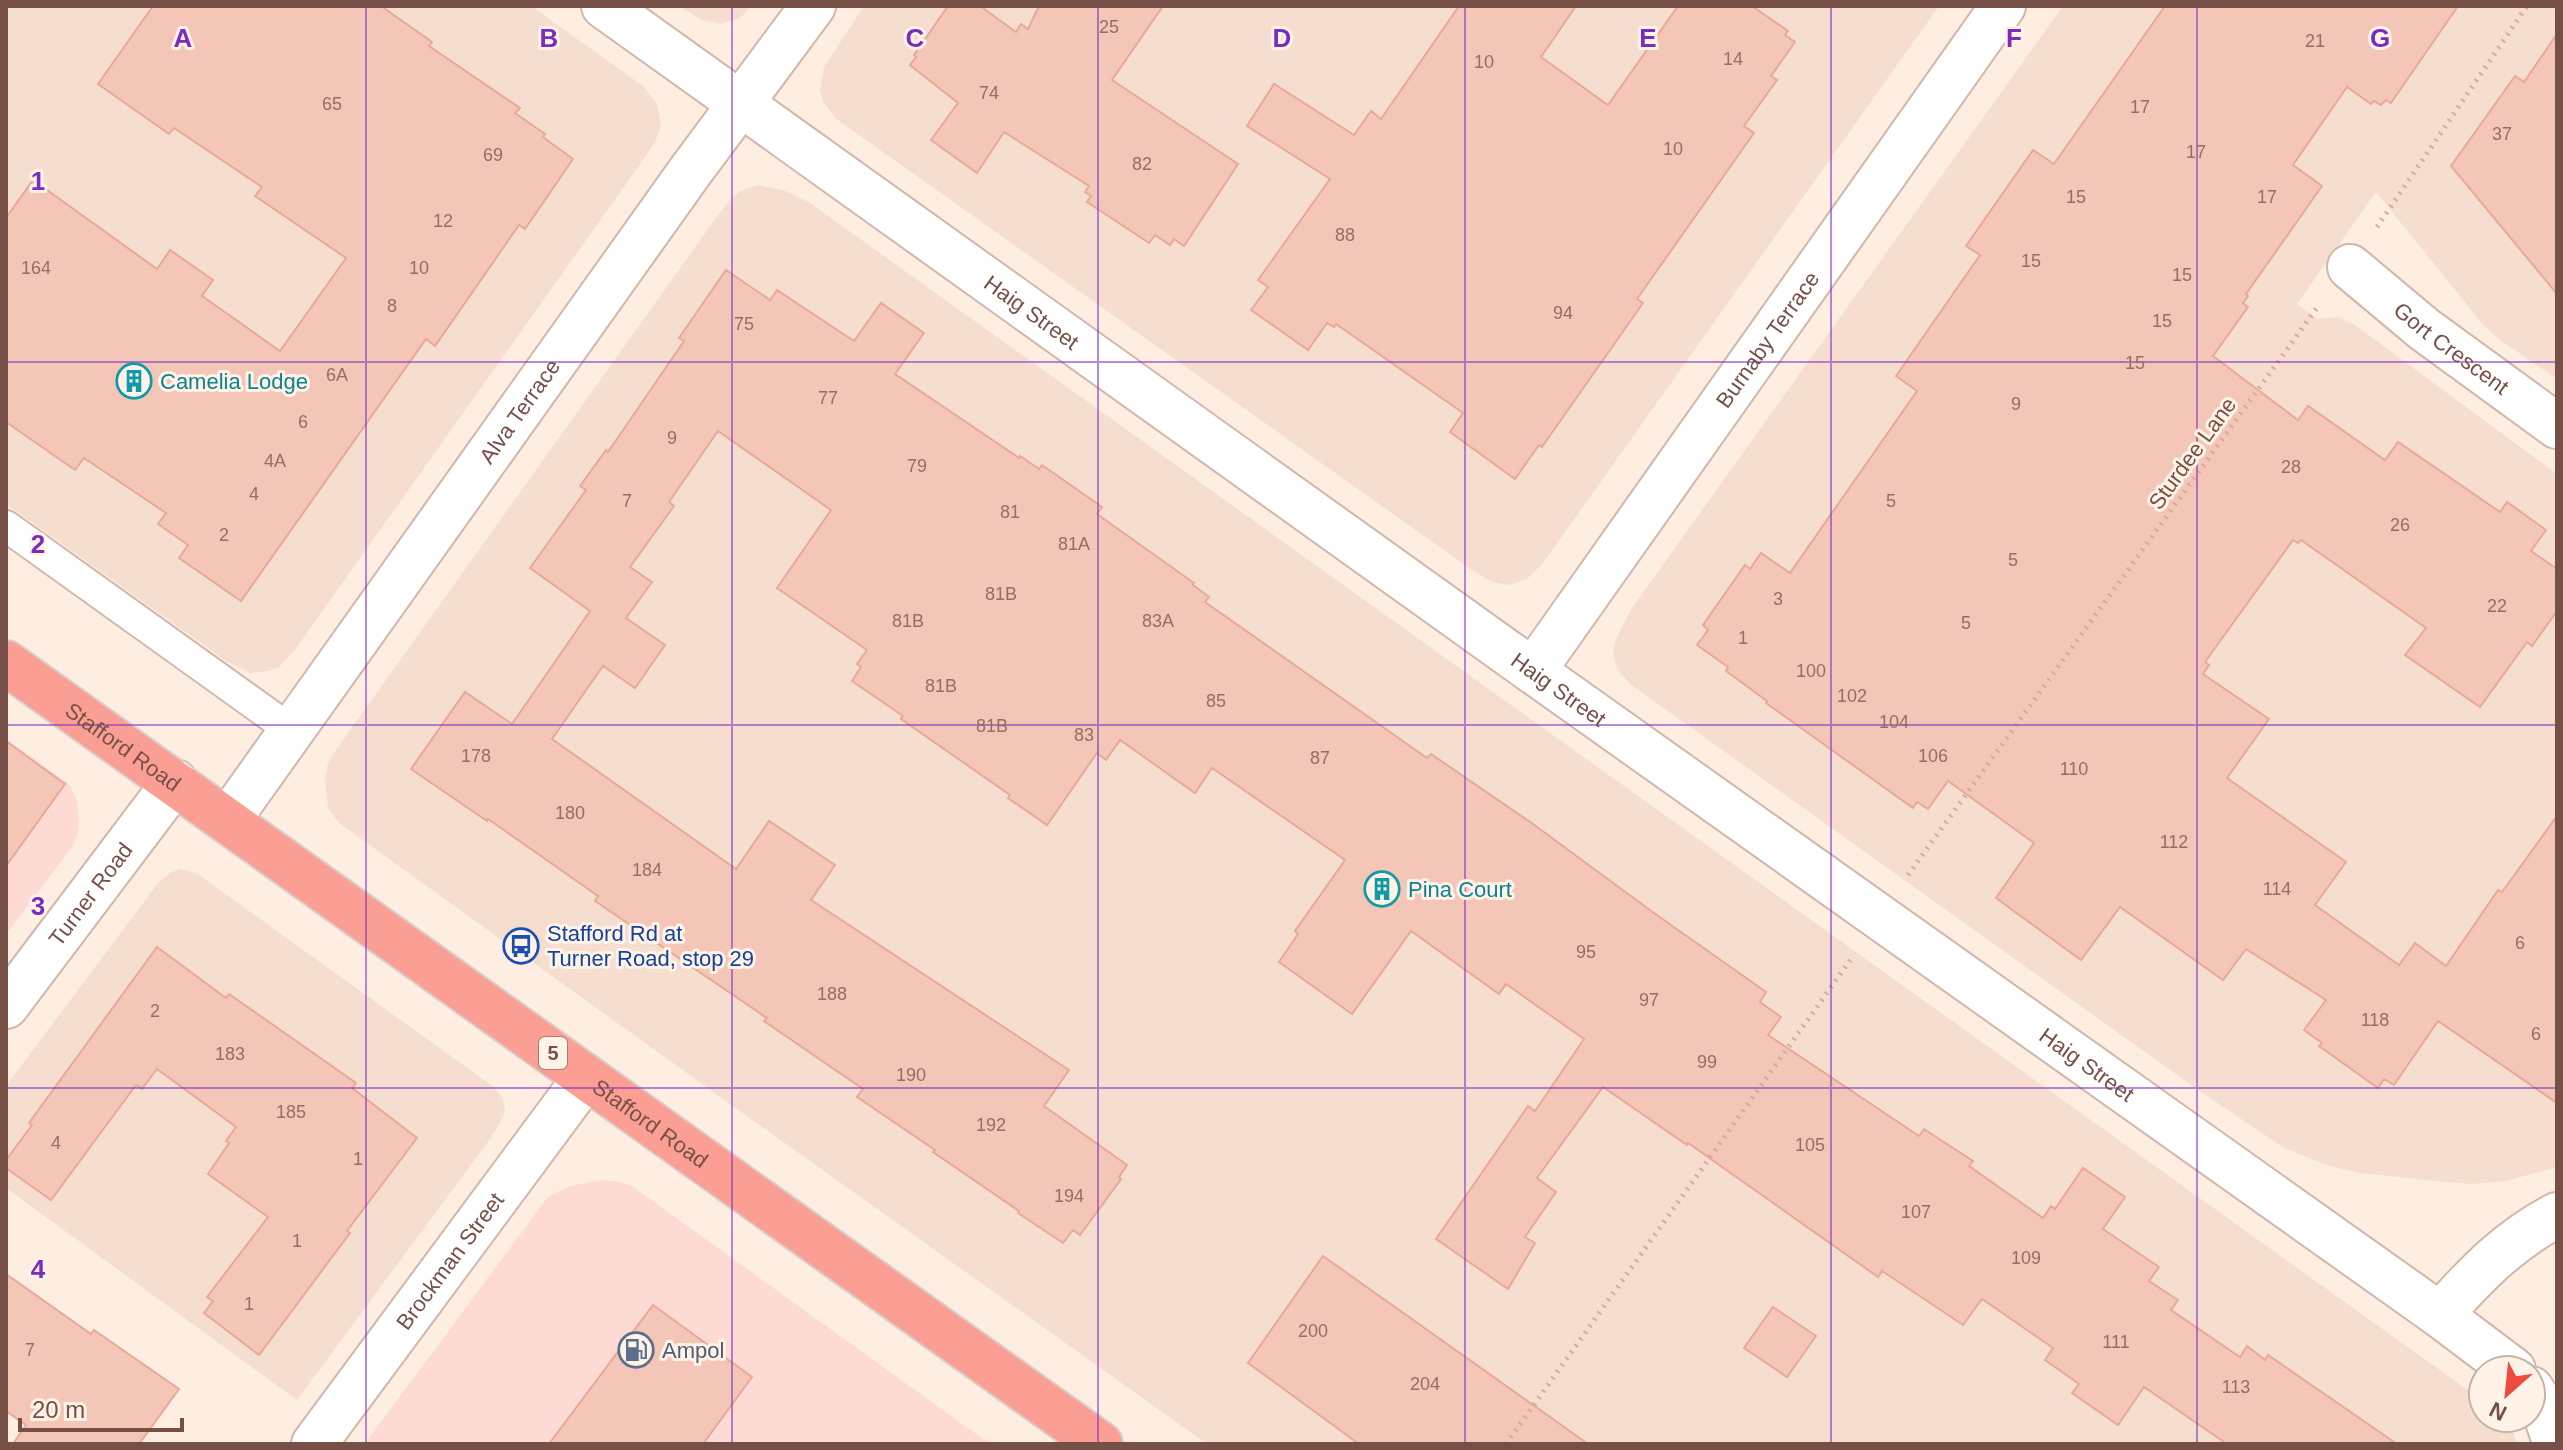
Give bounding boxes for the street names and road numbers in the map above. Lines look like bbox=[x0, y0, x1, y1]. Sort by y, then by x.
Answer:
street label: Burnaby Terrace bbox=[1711, 267, 1824, 413]
street label: Haig Street bbox=[979, 270, 1083, 355]
street label: Gort Crescent bbox=[2389, 297, 2513, 400]
street label: Alva Terrace bbox=[474, 355, 565, 468]
street label: Sturdee Lane bbox=[2143, 393, 2241, 514]
street label: Haig Street bbox=[1506, 648, 1611, 732]
street label: Stafford Road bbox=[61, 698, 185, 797]
street label: Turner Road bbox=[44, 838, 138, 951]
street label: Haig Street bbox=[2035, 1023, 2139, 1107]
road number: 5 bbox=[539, 1037, 567, 1069]
street label: Stafford Road bbox=[588, 1074, 713, 1173]
street label: Brockman Street bbox=[391, 1188, 509, 1334]

